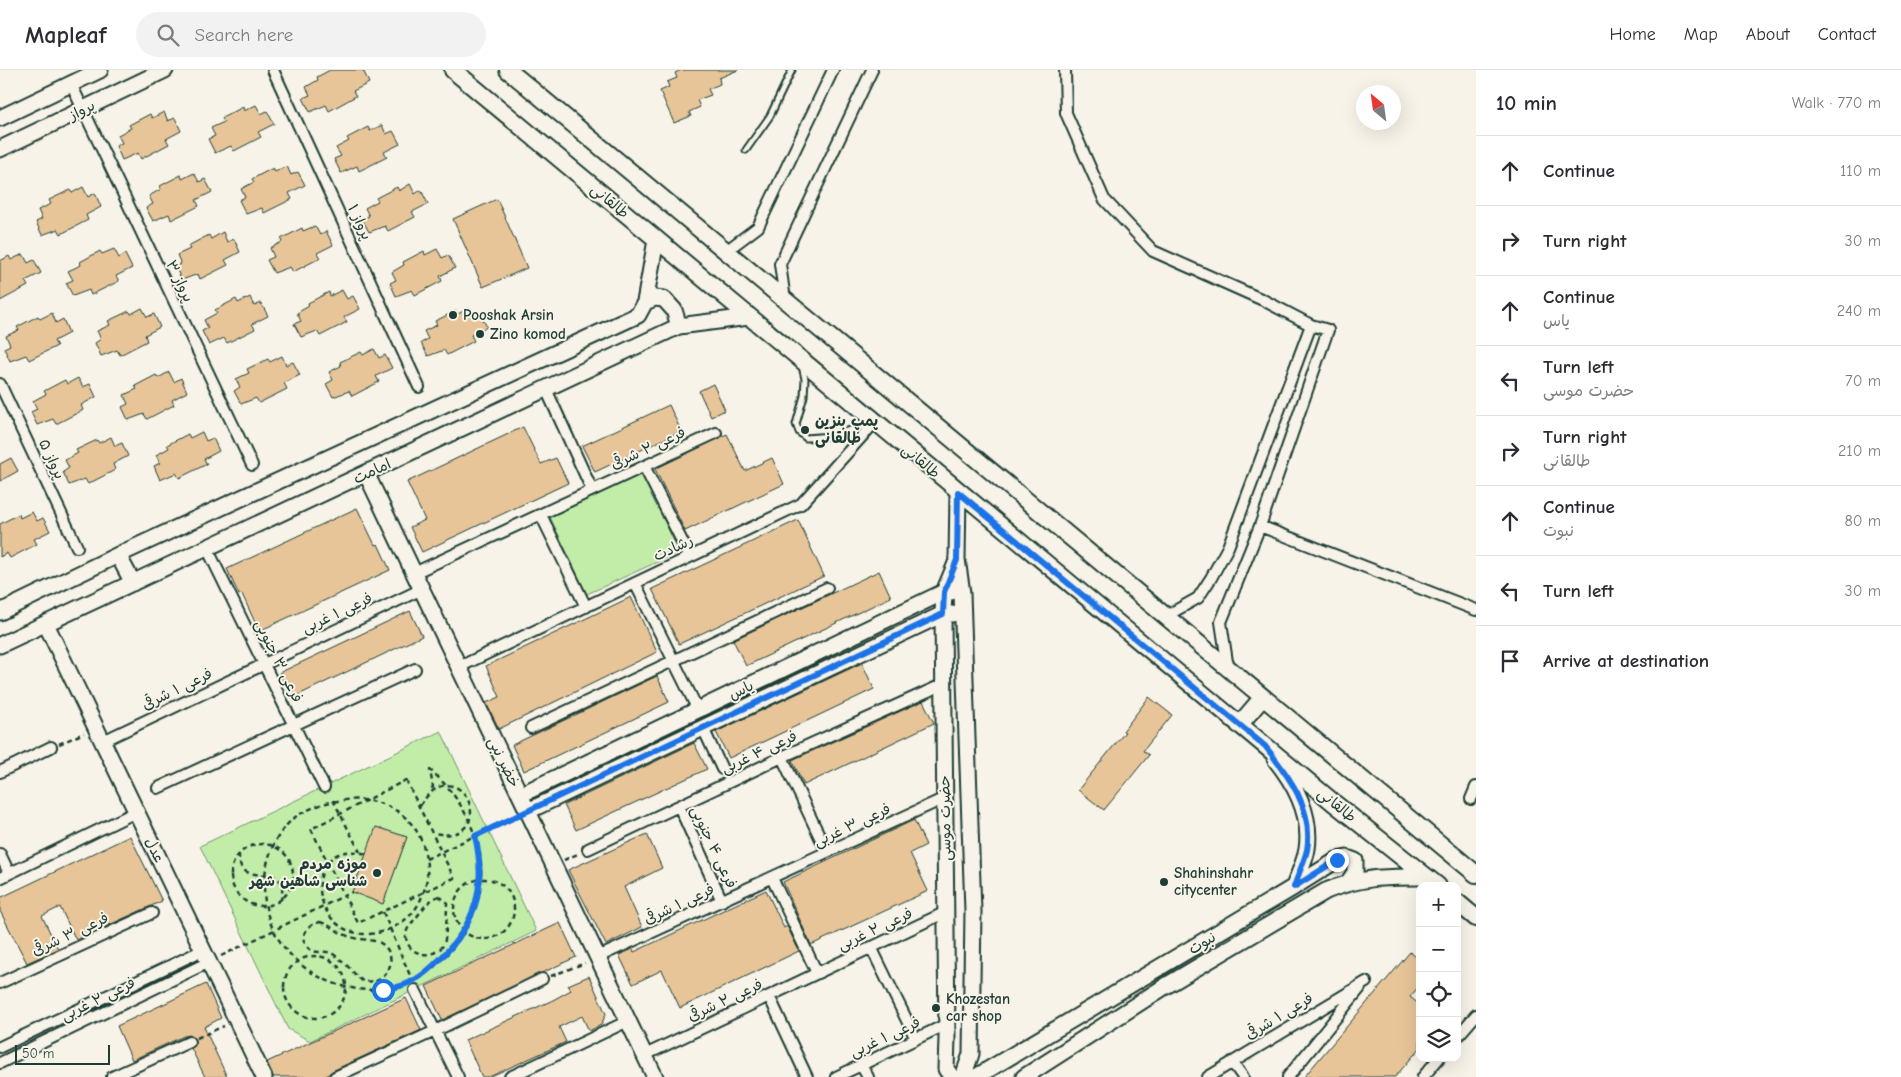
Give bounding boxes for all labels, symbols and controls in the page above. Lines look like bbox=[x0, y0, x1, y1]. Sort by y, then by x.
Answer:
search box bbox=[136, 12, 486, 57]
text: Mapleaf bbox=[25, 21, 106, 49]
icon: search bbox=[154, 21, 182, 49]
text: Search here bbox=[194, 24, 293, 46]
text: Home bbox=[1609, 24, 1656, 45]
text: Map bbox=[1684, 24, 1718, 45]
text: About bbox=[1746, 24, 1790, 45]
text: Contact bbox=[1818, 24, 1876, 45]
north arrow bbox=[1356, 85, 1401, 130]
text: 10 min bbox=[1496, 91, 1557, 115]
text: Walk · 770 m bbox=[1792, 94, 1881, 112]
street label: پرواز bbox=[65, 96, 98, 125]
icon: ahead bbox=[1496, 157, 1524, 185]
text: Continue bbox=[1543, 160, 1615, 182]
text: 110 m bbox=[1840, 162, 1881, 180]
street label: طالقانی bbox=[586, 180, 633, 223]
street label: پرواز ۱ bbox=[343, 201, 376, 243]
icon: right bbox=[1496, 227, 1524, 255]
text: Turn right bbox=[1543, 230, 1627, 252]
text: 30 m bbox=[1845, 232, 1881, 250]
street label: پرواز ۳ bbox=[161, 257, 198, 305]
text: Continue bbox=[1543, 286, 1615, 308]
icon: ahead bbox=[1496, 297, 1524, 325]
text: 240 m bbox=[1837, 302, 1881, 320]
place label: Pooshak Arsin bbox=[463, 306, 554, 324]
marker: Pooshak Arsin bbox=[447, 309, 459, 321]
text: یاس bbox=[1543, 312, 1570, 330]
place label: Zino komod bbox=[490, 325, 566, 343]
marker: Zino komod bbox=[474, 328, 486, 340]
text: Turn left bbox=[1543, 356, 1614, 378]
icon: left bbox=[1496, 367, 1524, 395]
text: 70 m bbox=[1845, 372, 1881, 390]
text: حضرت موسی bbox=[1543, 382, 1634, 400]
place label: پمپ بنزین طالقانی bbox=[815, 412, 879, 448]
street label: فرعی ۲ شرقی bbox=[607, 421, 689, 474]
marker: پمپ بنزین طالقانی bbox=[799, 424, 811, 436]
text: Turn right bbox=[1543, 426, 1627, 448]
street label: پرواز ۵ bbox=[34, 436, 69, 482]
icon: right bbox=[1496, 437, 1524, 465]
street label: طالقانی bbox=[897, 440, 944, 483]
text: 210 m bbox=[1838, 442, 1881, 460]
text: طالقانی bbox=[1543, 452, 1591, 470]
street label: امامت bbox=[350, 454, 394, 488]
text: Continue bbox=[1543, 496, 1615, 518]
icon: ahead bbox=[1496, 507, 1524, 535]
text: 80 m bbox=[1844, 512, 1881, 530]
text: نبوت bbox=[1543, 522, 1574, 540]
street label: رشادت bbox=[650, 531, 696, 565]
icon: left bbox=[1496, 577, 1524, 605]
text: Turn left bbox=[1543, 580, 1614, 602]
text: 30 m bbox=[1845, 582, 1881, 600]
street label: فرعی ۱ غربی bbox=[299, 589, 376, 638]
street label: فرعی ۳ جنوبی bbox=[250, 617, 307, 706]
icon: arrive bbox=[1496, 647, 1524, 675]
text: Arrive at destination bbox=[1543, 650, 1709, 672]
street label: فرعی ۱ شرقی bbox=[138, 662, 216, 715]
street label: یاس bbox=[726, 676, 756, 704]
street label: فرعی ۴ غربی bbox=[718, 727, 800, 778]
street label: خضر نبی bbox=[483, 734, 524, 791]
street label: حضرت موسی bbox=[935, 775, 956, 861]
street label: طالقانی bbox=[1313, 784, 1360, 827]
street label: فرعی ۳ غربی bbox=[811, 799, 894, 852]
street label: فرعی ۴ جنوبی bbox=[686, 803, 741, 892]
street label: عدل bbox=[141, 834, 169, 866]
route end bbox=[1326, 849, 1349, 872]
place label: موزه مردم شناسی شاهین شهر bbox=[248, 855, 367, 891]
place label: Shahinshahr citycenter bbox=[1174, 864, 1253, 899]
marker: موزه مردم شناسی شاهین شهر bbox=[371, 867, 383, 879]
marker: Shahinshahr citycenter bbox=[1158, 876, 1170, 888]
street label: فرعی ۱ شرقی bbox=[640, 878, 718, 929]
map controls bbox=[1416, 882, 1461, 1062]
button: + bbox=[1416, 882, 1461, 927]
street label: فرعی ۲ غربی bbox=[835, 904, 916, 955]
street label: فرعی ۳ شرقی bbox=[28, 907, 112, 961]
button: − bbox=[1416, 927, 1461, 972]
street label: نبوت bbox=[1185, 928, 1219, 958]
button: locate bbox=[1416, 972, 1461, 1017]
street label: فرعی ۲ غربی bbox=[58, 973, 139, 1026]
street label: فرعی ۲ شرقی bbox=[684, 973, 766, 1026]
route start bbox=[372, 979, 395, 1002]
street label: فرعی ۱ شرقی bbox=[1241, 987, 1317, 1044]
place label: Khozestan car shop bbox=[946, 990, 1010, 1025]
marker: Khozestan car shop bbox=[930, 1002, 942, 1014]
street label: فرعی ۱ غربی bbox=[847, 1013, 924, 1062]
button: layers bbox=[1416, 1017, 1461, 1062]
scale bar bbox=[15, 1042, 110, 1065]
text: 50 m bbox=[22, 1045, 54, 1062]

